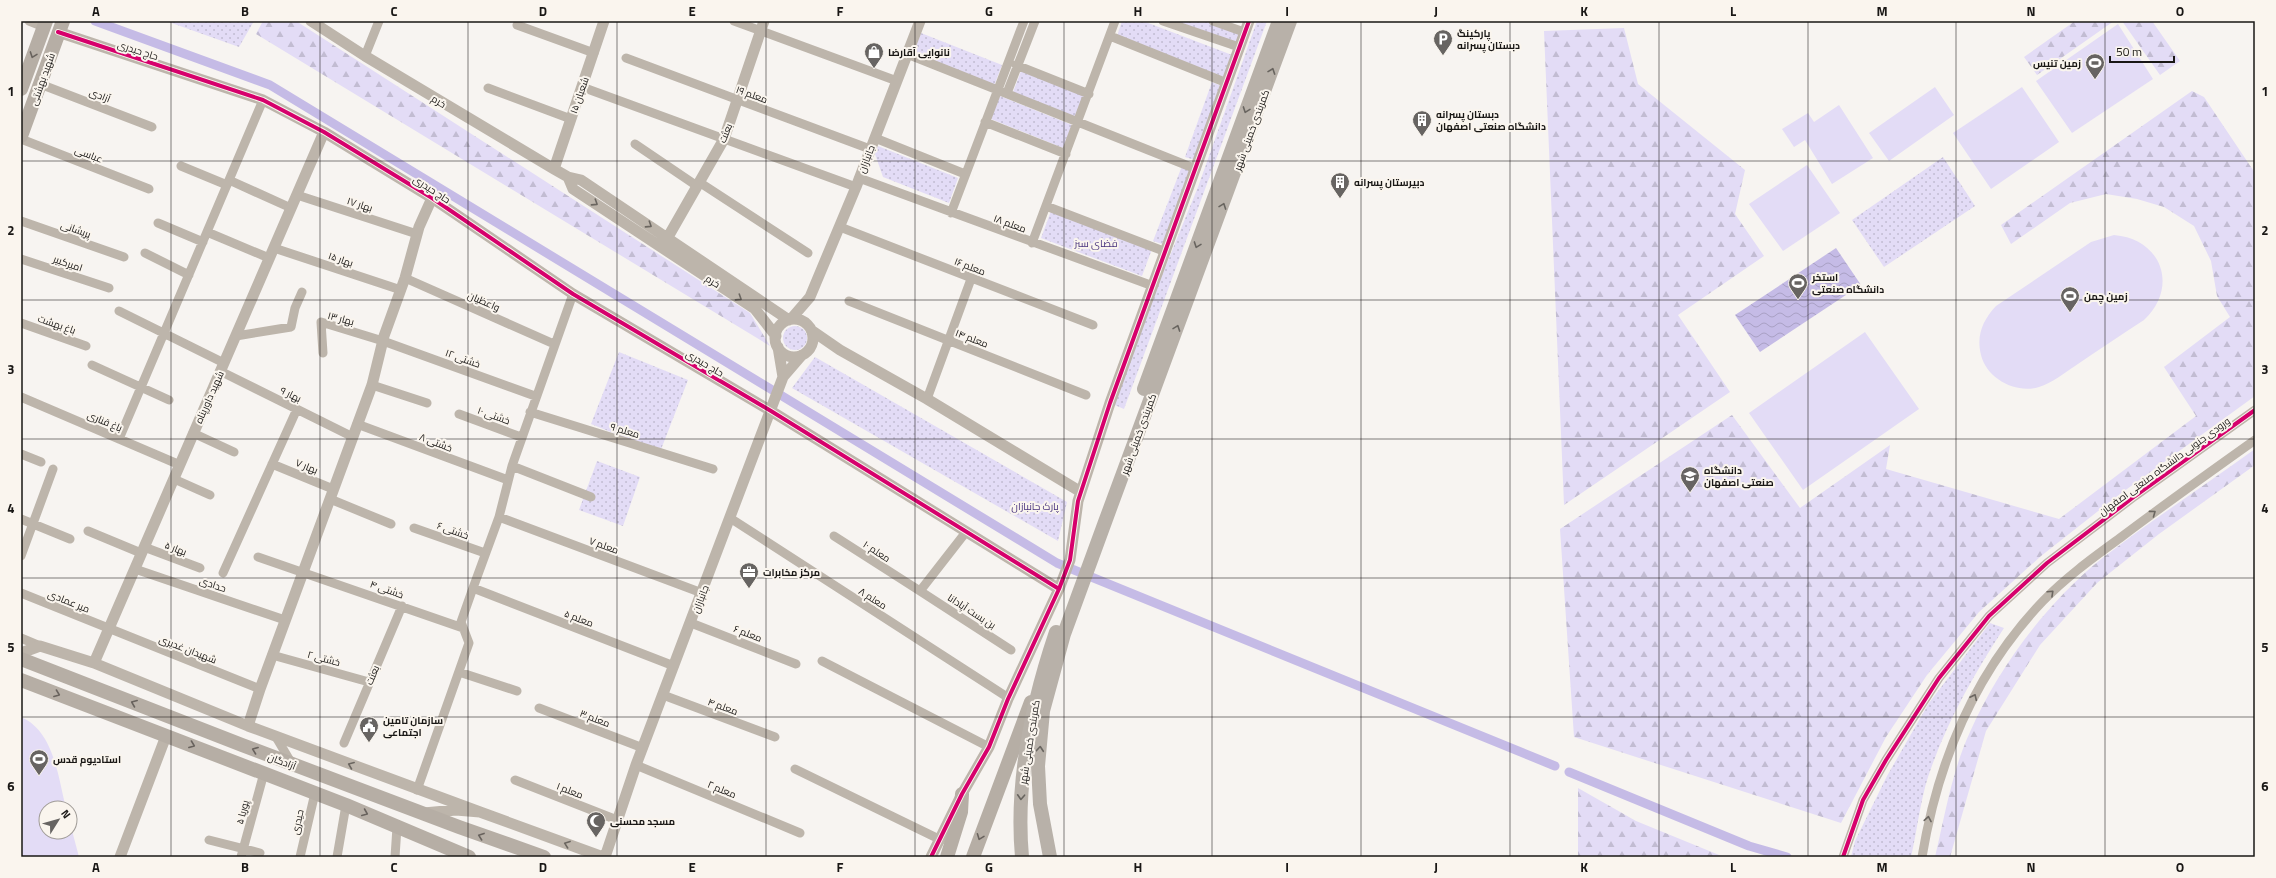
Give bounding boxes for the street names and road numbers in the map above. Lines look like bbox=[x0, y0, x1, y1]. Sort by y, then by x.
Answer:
street label: حاج حیدری bbox=[116, 37, 160, 64]
street label: شهید بهشتی bbox=[26, 51, 59, 108]
street label: ۱۵ شعبان bbox=[566, 75, 593, 116]
street label: معلم ۱۹ bbox=[734, 82, 770, 107]
street label: آزادی bbox=[87, 85, 113, 106]
street label: کمربندی خمینی شهر bbox=[1230, 88, 1273, 174]
street label: خرم bbox=[429, 91, 449, 112]
street label: بعثت bbox=[715, 121, 736, 145]
street label: عباسی bbox=[73, 142, 105, 167]
street label: جانبازان bbox=[854, 143, 879, 175]
street label: حاج حیدری bbox=[410, 172, 453, 207]
street label: بهار ۱۷ bbox=[345, 193, 375, 216]
street label: معلم ۱۸ bbox=[991, 211, 1028, 236]
street label: پریشانی bbox=[59, 217, 93, 242]
street label: بهار ۱۵ bbox=[326, 248, 355, 271]
street label: امیرکبیر bbox=[50, 251, 85, 275]
street label: معلم ۱۶ bbox=[952, 254, 988, 279]
street label: خرم bbox=[702, 271, 723, 292]
street label: واعظیان bbox=[465, 288, 502, 315]
street label: بهار ۱۳ bbox=[326, 308, 356, 329]
street label: باغ بهشت bbox=[36, 311, 78, 338]
street label: معلم ۱۴ bbox=[953, 325, 991, 352]
street label: خشتی ۱۲ bbox=[443, 345, 483, 372]
street label: حاج حیدری bbox=[683, 346, 727, 381]
street label: شهید داورپناه bbox=[191, 368, 228, 426]
street label: بهار ۹ bbox=[277, 383, 304, 406]
street label: کمربندی خمینی شهر bbox=[1117, 392, 1160, 478]
street label: خشتی ۱۰ bbox=[475, 403, 512, 428]
street label: باغ قناری bbox=[85, 407, 125, 436]
street label: ورودی جنوبی دانشگاه صنعتی اصفهان bbox=[2095, 414, 2233, 519]
street label: معلم ۹ bbox=[608, 419, 641, 442]
street label: خشتی ۸ bbox=[417, 429, 455, 456]
street label: بهار ۷ bbox=[293, 455, 320, 478]
street label: خشتی ۶ bbox=[435, 518, 471, 543]
street label: معلم ۷ bbox=[587, 533, 621, 558]
street label: بهار ۵ bbox=[163, 537, 189, 560]
street label: معلم ۱۰ bbox=[860, 537, 893, 566]
street label: حدادی bbox=[197, 573, 228, 596]
street label: خشتی ۴ bbox=[368, 576, 406, 602]
street label: جانبازان bbox=[688, 583, 713, 615]
street label: معلم ۸ bbox=[856, 584, 890, 613]
street label: میر عمادی bbox=[46, 586, 92, 617]
street label: بن بست آپادانا bbox=[945, 590, 999, 633]
street label: معلم ۵ bbox=[562, 606, 596, 631]
street label: معلم ۶ bbox=[731, 621, 764, 646]
street label: شهیدان غدیری bbox=[157, 632, 219, 667]
street label: خشتی ۲ bbox=[306, 647, 342, 670]
street label: بعثت bbox=[362, 663, 383, 687]
street label: معلم ۴ bbox=[706, 694, 740, 719]
street label: کمربندی خمینی شهر bbox=[1015, 699, 1044, 786]
street label: معلم ۳ bbox=[577, 706, 612, 731]
street label: آزادگان bbox=[266, 749, 298, 774]
street label: معلم ۲ bbox=[705, 777, 738, 802]
street label: معلم ۱ bbox=[554, 778, 585, 802]
street label: پوریا ۵ bbox=[232, 798, 253, 826]
street label: حیدری bbox=[288, 808, 307, 836]

